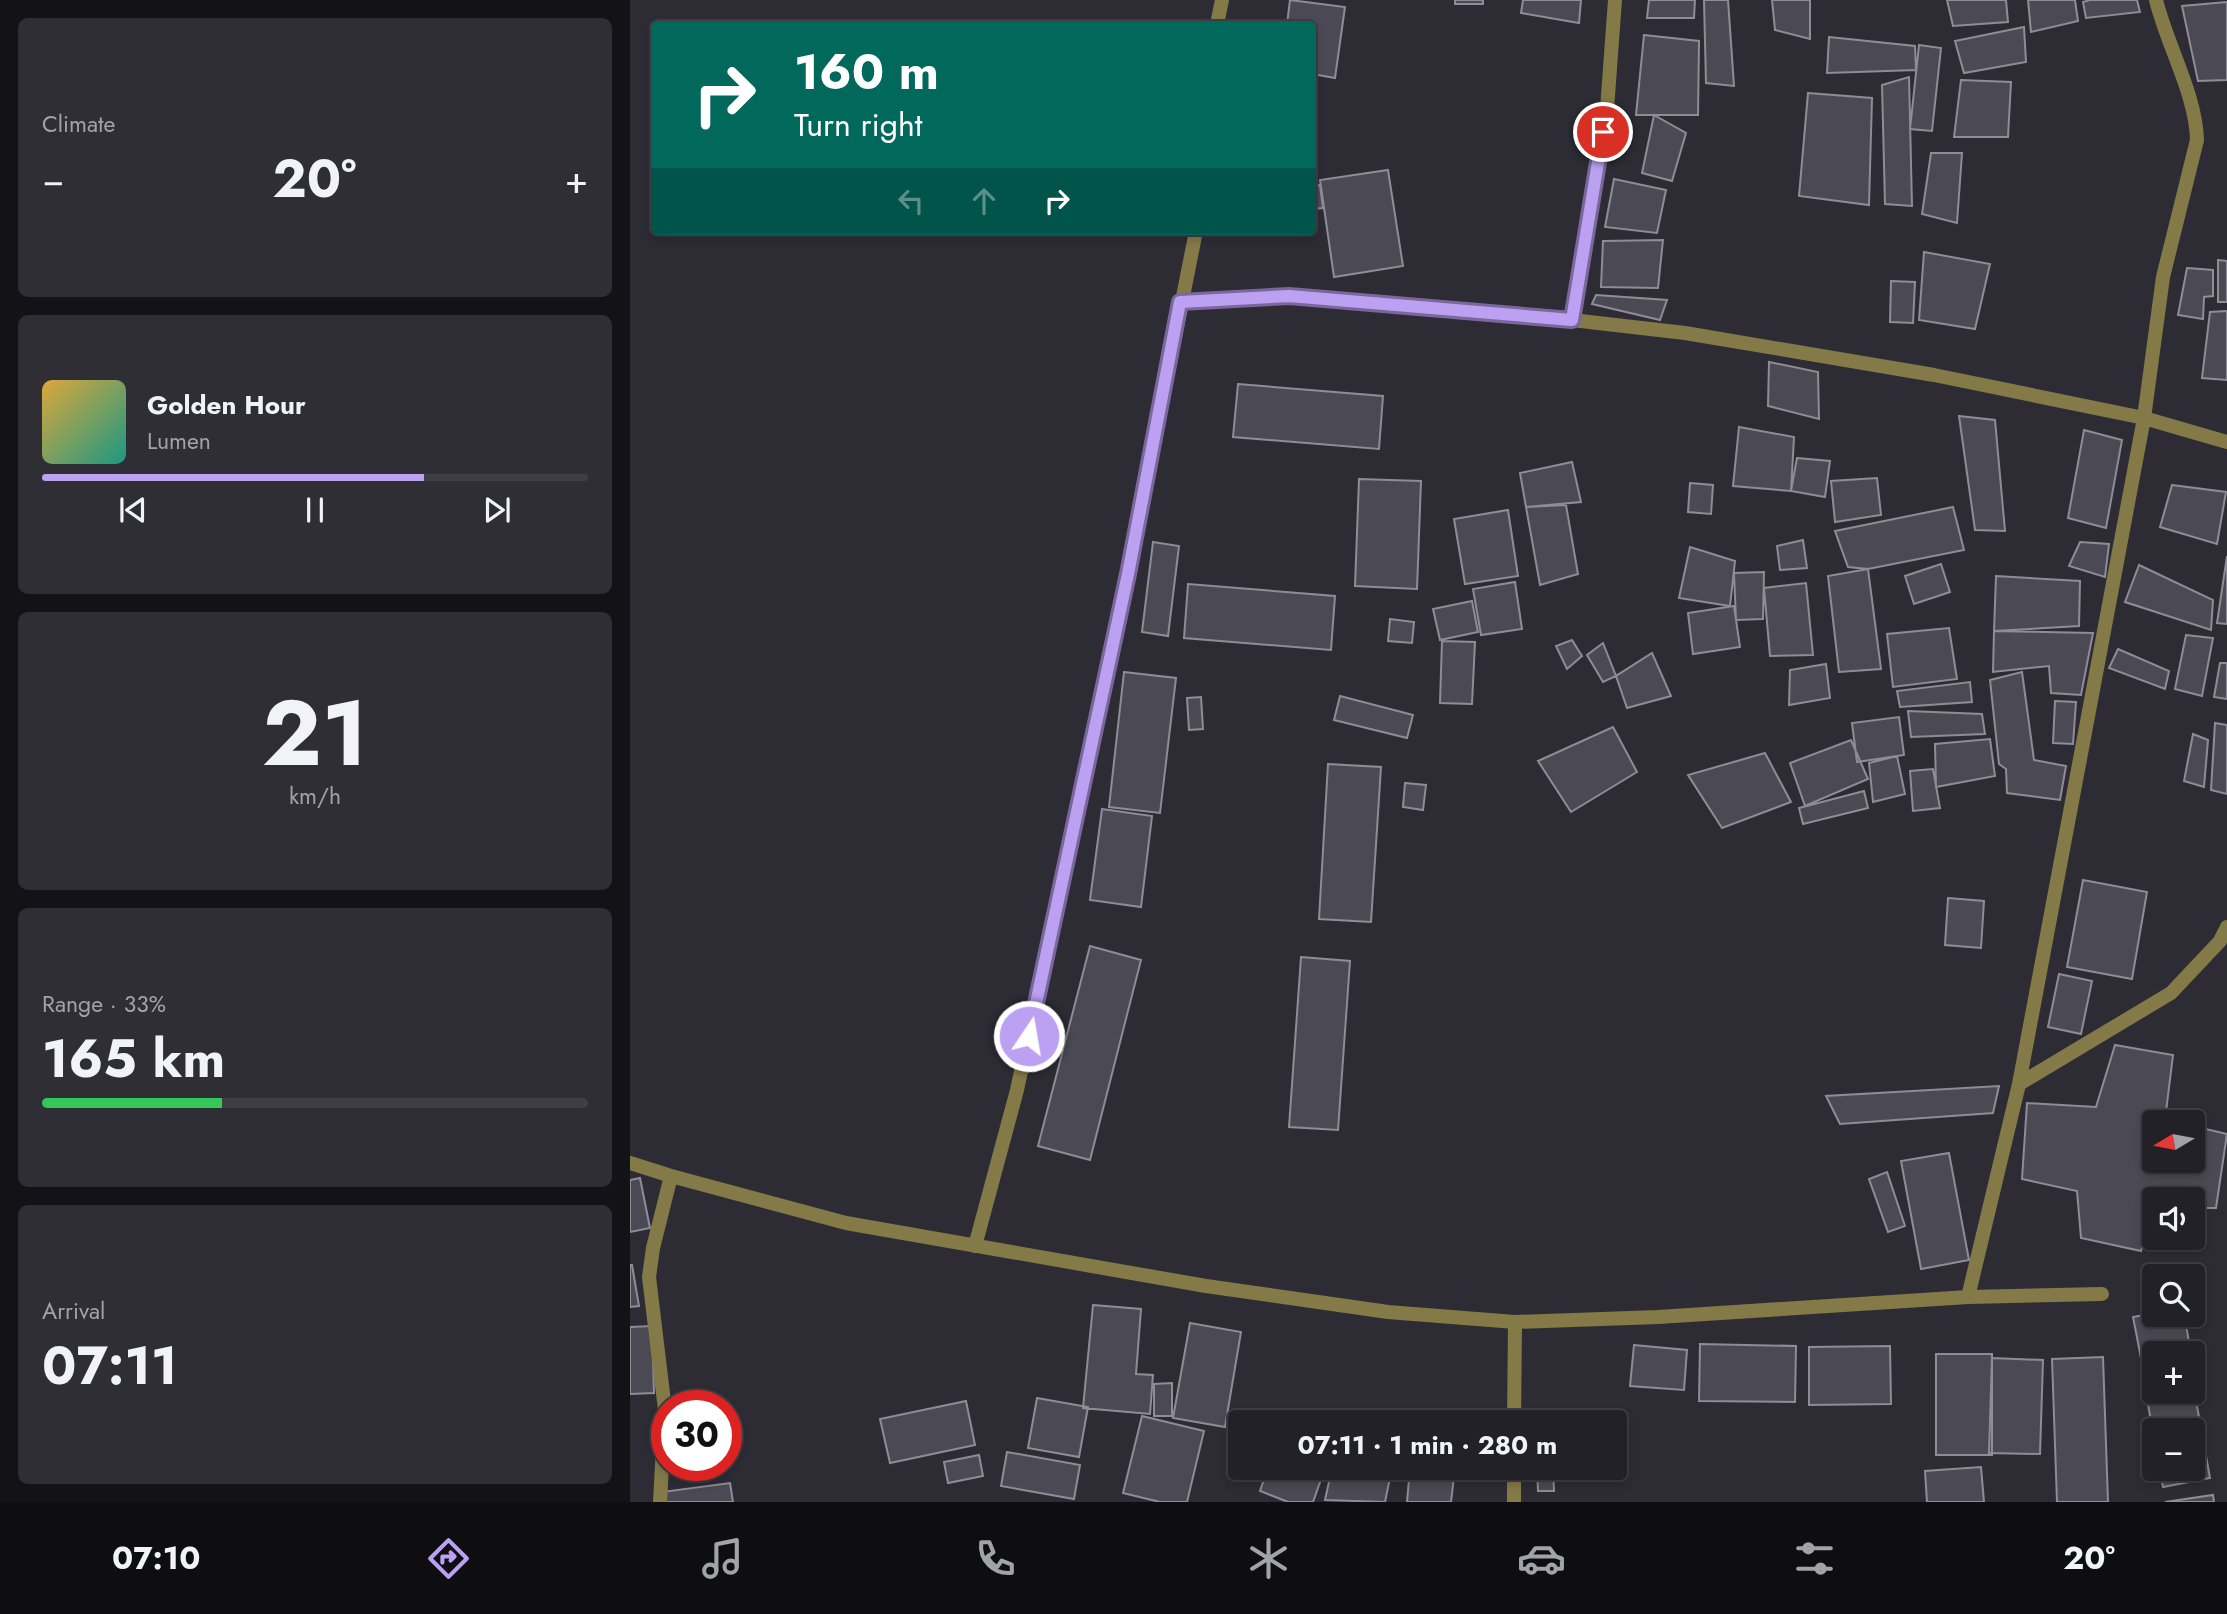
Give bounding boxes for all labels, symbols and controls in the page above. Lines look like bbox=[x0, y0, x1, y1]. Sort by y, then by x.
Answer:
text: 160 m bbox=[794, 37, 939, 107]
icon: right bbox=[679, 49, 770, 140]
text: Turn right bbox=[794, 102, 923, 148]
pin bbox=[1573, 102, 1633, 162]
text: Climate bbox=[42, 107, 115, 141]
icon: arrive bbox=[1584, 113, 1622, 151]
text: 20° bbox=[273, 141, 357, 217]
text: − bbox=[42, 152, 64, 207]
text: + bbox=[565, 152, 588, 207]
icon: left bbox=[892, 182, 930, 220]
icon: ahead bbox=[965, 182, 1003, 220]
icon: right bbox=[1038, 182, 1076, 220]
text: Golden Hour bbox=[147, 386, 306, 424]
text: Lumen bbox=[147, 424, 211, 458]
icon: previous bbox=[114, 491, 152, 529]
icon: pause bbox=[296, 491, 334, 529]
icon: next bbox=[478, 491, 516, 529]
text: 21 bbox=[262, 668, 368, 799]
text: km/h bbox=[289, 779, 341, 813]
text: Range · 33% bbox=[42, 987, 166, 1021]
position arrow bbox=[992, 999, 1066, 1073]
text: 165 km bbox=[42, 1021, 225, 1097]
north arrow bbox=[2142, 1110, 2205, 1172]
map controls bbox=[2142, 1110, 2205, 1481]
button: sound bbox=[2142, 1187, 2205, 1250]
button: search bbox=[2142, 1264, 2205, 1327]
text: Arrival bbox=[42, 1294, 105, 1328]
text: 07:11 bbox=[42, 1328, 177, 1404]
button: + bbox=[2142, 1341, 2205, 1404]
speed limit sign: 30 bbox=[651, 1390, 742, 1481]
button: − bbox=[2142, 1418, 2205, 1481]
text: 07:11 · 1 min · 280 m bbox=[1298, 1426, 1557, 1464]
icon: directions bbox=[424, 1534, 473, 1583]
icon: music bbox=[698, 1534, 747, 1583]
icon: phone bbox=[971, 1534, 1020, 1583]
icon: climate bbox=[1244, 1534, 1293, 1583]
icon: car bbox=[1517, 1534, 1566, 1583]
icon: filters bbox=[1790, 1534, 1839, 1583]
text: 07:10 bbox=[112, 1535, 200, 1581]
text: 20° bbox=[2063, 1535, 2115, 1581]

